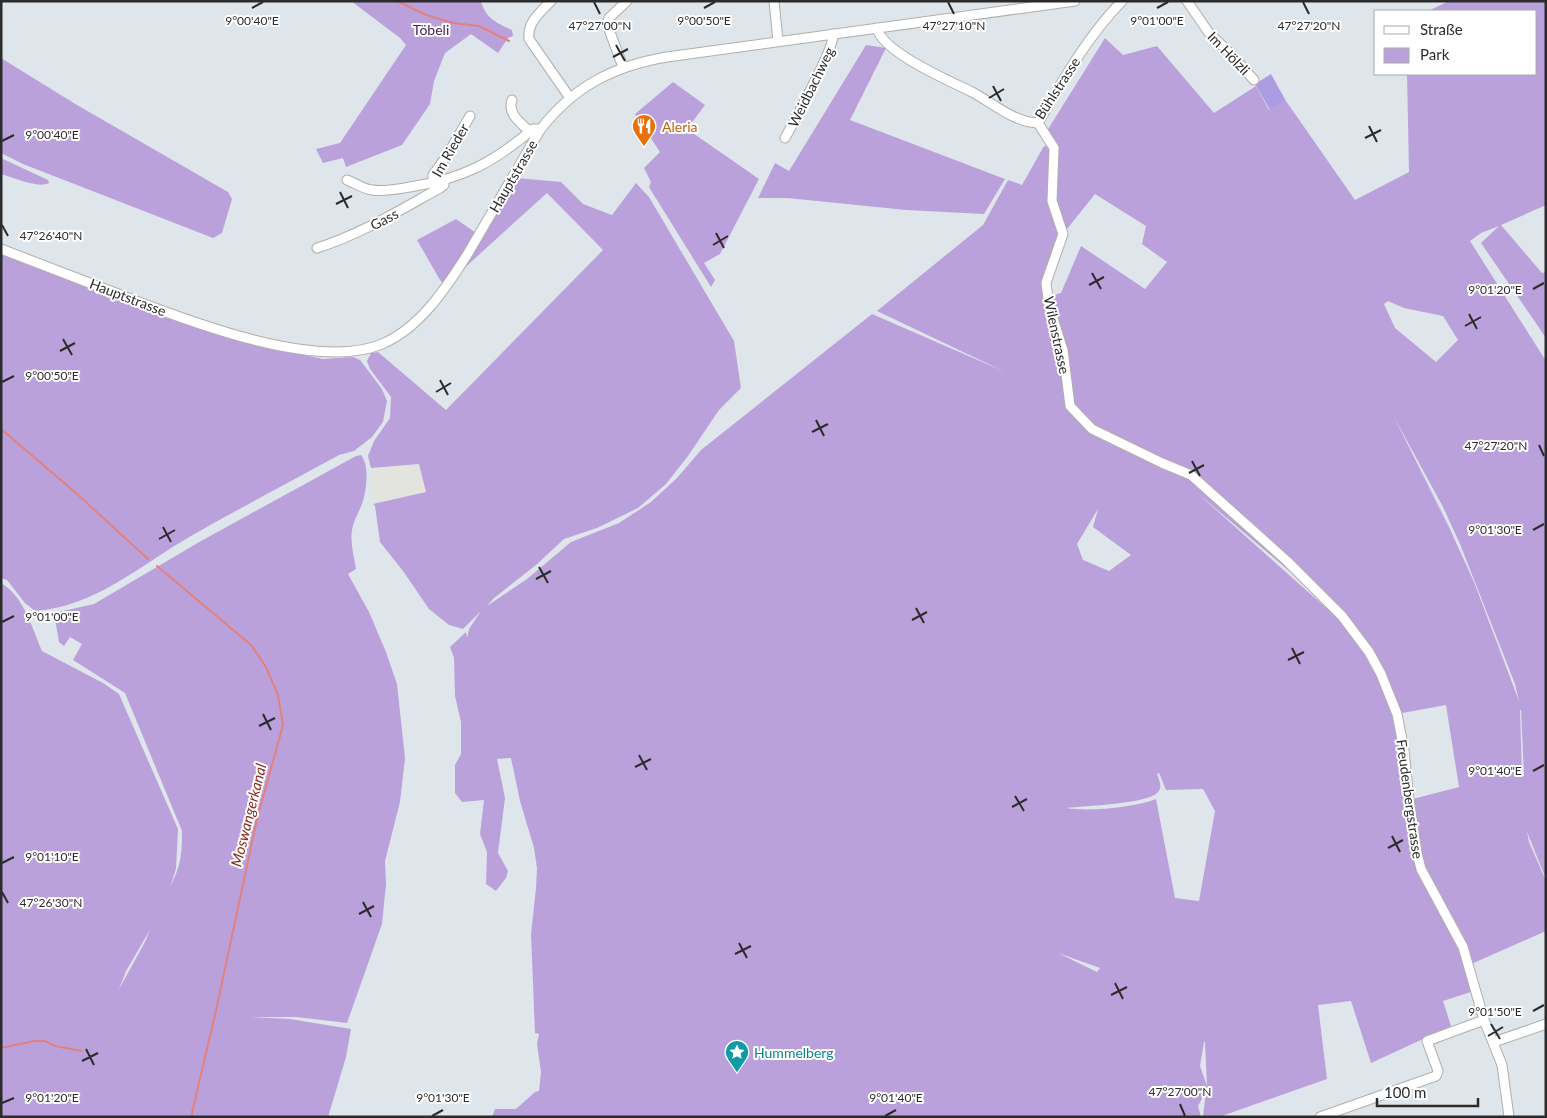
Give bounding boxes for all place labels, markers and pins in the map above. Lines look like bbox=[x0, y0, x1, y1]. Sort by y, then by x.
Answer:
restaurant icon: Aleria bbox=[631, 113, 657, 147]
place label: Aleria bbox=[662, 118, 698, 135]
place icon: Hummelberg bbox=[724, 1039, 750, 1073]
place label: Hummelberg bbox=[754, 1044, 834, 1061]

